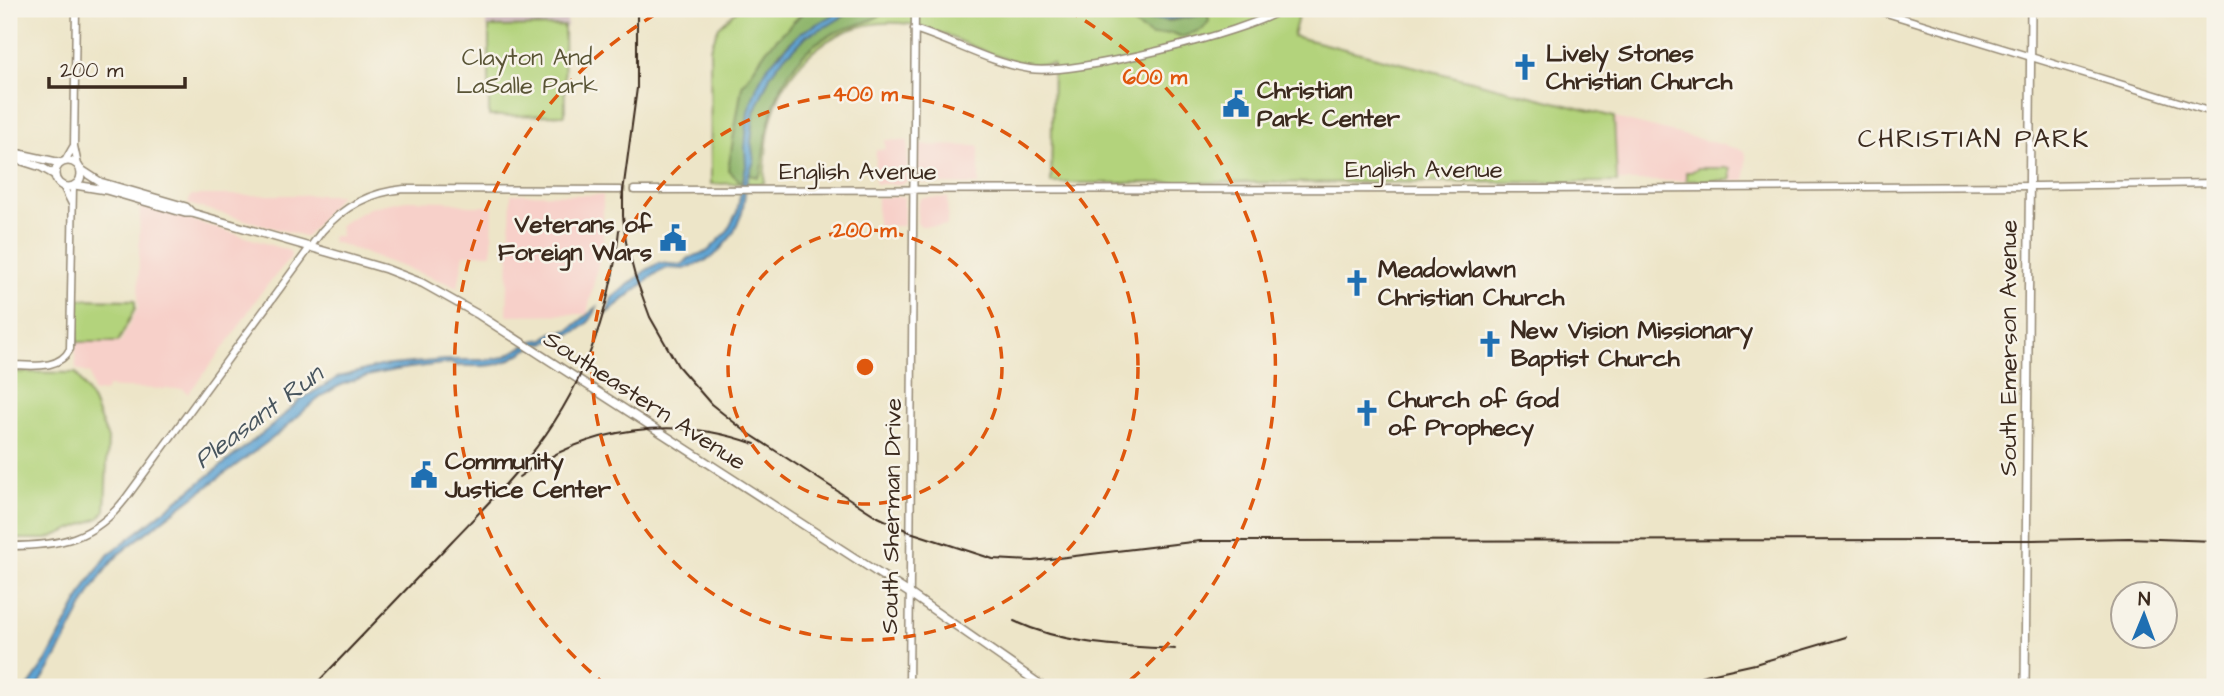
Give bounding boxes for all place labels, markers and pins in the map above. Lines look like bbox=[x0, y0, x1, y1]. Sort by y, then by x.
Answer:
place label: Lively Stones Christian Church bbox=[1546, 37, 1733, 99]
church icon: Lively Stones Christian Church bbox=[1510, 52, 1540, 82]
place label: Christian Park Center bbox=[1257, 74, 1401, 136]
public building icon: Christian Park Center bbox=[1221, 89, 1251, 119]
place label: Veterans of Foreign Wars bbox=[498, 208, 653, 271]
public building icon: Veterans of Foreign Wars bbox=[658, 223, 688, 253]
place label: Meadowlawn Christian Church bbox=[1378, 253, 1565, 315]
church icon: Meadowlawn Christian Church bbox=[1342, 268, 1372, 298]
place label: New Vision Missionary Baptist Church bbox=[1511, 314, 1754, 376]
church icon: New Vision Missionary Baptist Church bbox=[1475, 329, 1505, 359]
centre of rings bbox=[853, 355, 877, 379]
place label: Church of God of Prophecy bbox=[1388, 383, 1559, 447]
church icon: Church of God of Prophecy bbox=[1352, 398, 1382, 428]
place label: Community Justice Center bbox=[444, 445, 612, 507]
public building icon: Community Justice Center bbox=[409, 460, 439, 490]

